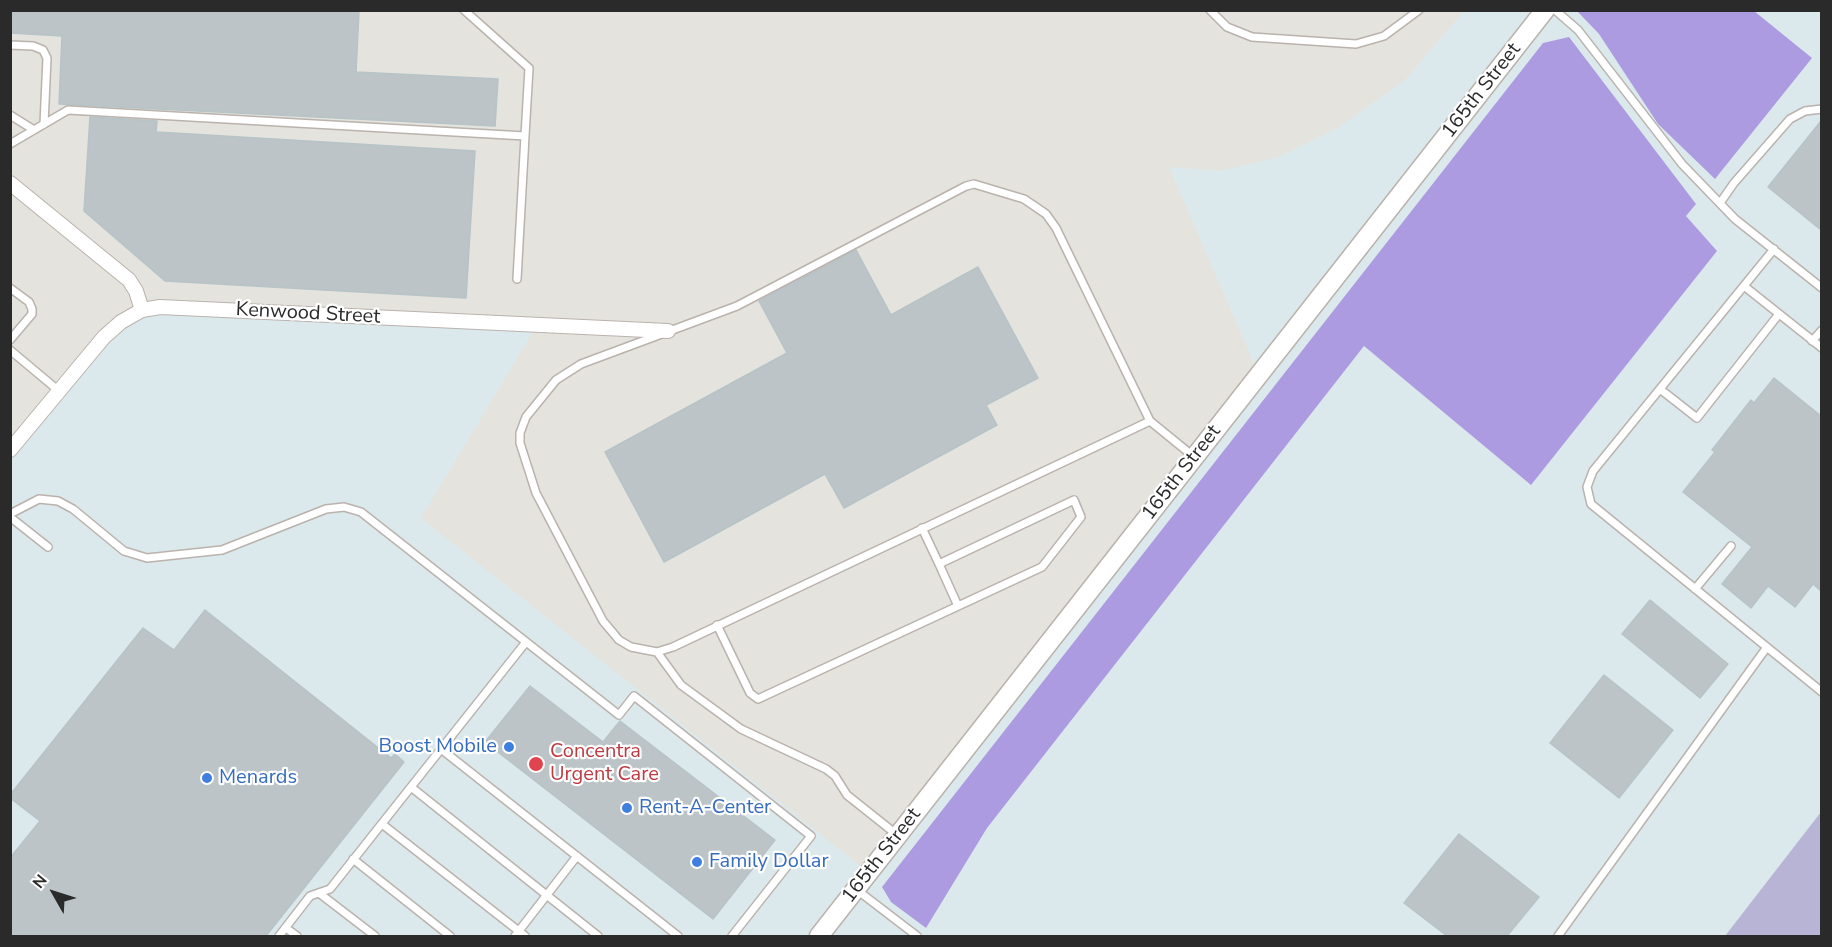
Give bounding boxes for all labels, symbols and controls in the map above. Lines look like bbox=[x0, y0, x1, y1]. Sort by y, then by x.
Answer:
street label: 165th Street bbox=[1437, 39, 1527, 143]
street label: Kenwood Street bbox=[235, 298, 381, 330]
street label: 165th Street bbox=[1137, 421, 1227, 525]
place label: Boost Mobile bbox=[379, 735, 497, 759]
marker: Boost Mobile bbox=[502, 740, 516, 754]
place label: Concentra Urgent Care bbox=[550, 740, 659, 787]
marker: Concentra Urgent Care bbox=[527, 755, 545, 773]
place label: Menards bbox=[219, 766, 297, 790]
marker: Menards bbox=[200, 771, 214, 785]
place label: Rent-A-Center bbox=[639, 796, 771, 820]
marker: Rent-A-Center bbox=[620, 801, 634, 815]
street label: 165th Street bbox=[837, 804, 927, 908]
place label: Family Dollar bbox=[709, 850, 829, 874]
marker: Family Dollar bbox=[690, 855, 704, 869]
north arrow bbox=[24, 863, 84, 923]
text: N bbox=[28, 870, 52, 893]

